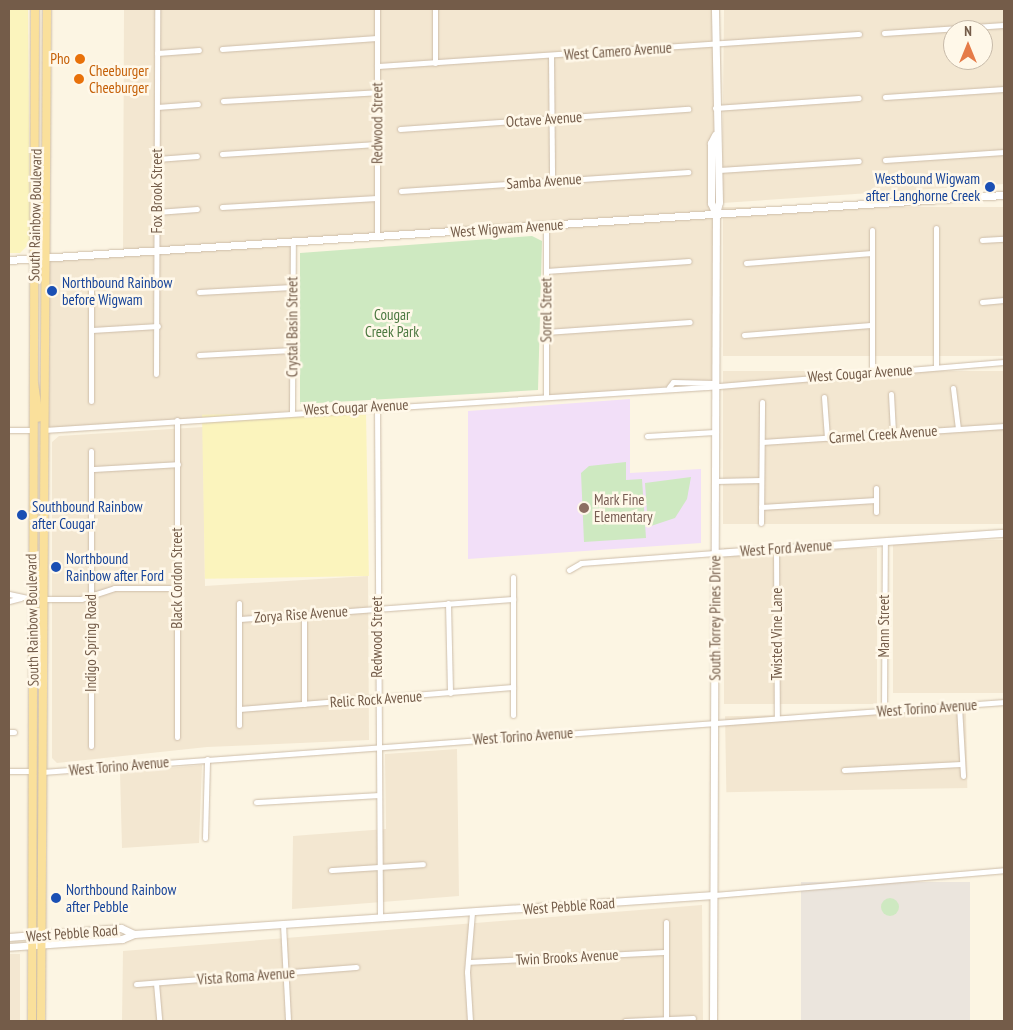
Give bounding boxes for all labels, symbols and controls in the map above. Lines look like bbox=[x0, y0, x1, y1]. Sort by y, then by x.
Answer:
north arrow bbox=[943, 20, 993, 70]
text: N bbox=[964, 22, 972, 40]
street label: West Camero Avenue bbox=[563, 38, 673, 64]
place label: Pho bbox=[50, 50, 70, 68]
marker: Pho bbox=[74, 53, 86, 65]
place label: Cheeburger Cheeburger bbox=[89, 61, 149, 96]
marker: Cheeburger Cheeburger bbox=[73, 73, 85, 85]
street label: Redwood Street bbox=[368, 82, 386, 164]
street label: Octave Avenue bbox=[505, 107, 583, 131]
street label: South Rainbow Boulevard bbox=[25, 148, 45, 282]
street label: Fox Brook Street bbox=[148, 148, 166, 234]
street label: Samba Avenue bbox=[506, 169, 582, 193]
place label: Westbound Wigwam after Langhorne Creek bbox=[866, 169, 980, 204]
marker: Westbound Wigwam after Langhorne Creek bbox=[984, 181, 996, 193]
street label: West Wigwam Avenue bbox=[450, 215, 564, 241]
place label: Northbound Rainbow before Wigwam bbox=[62, 273, 172, 308]
street label: Crystal Basin Street bbox=[283, 277, 301, 377]
street label: Sorrel Street bbox=[537, 277, 555, 343]
marker: Northbound Rainbow before Wigwam bbox=[46, 285, 58, 297]
park label: Cougar Creek Park bbox=[365, 305, 419, 340]
street label: West Cougar Avenue bbox=[807, 360, 913, 386]
street label: West Cougar Avenue bbox=[303, 395, 409, 419]
street label: Carmel Creek Avenue bbox=[828, 421, 938, 447]
place label: Mark Fine Elementary bbox=[594, 490, 653, 525]
place label: Southbound Rainbow after Cougar bbox=[32, 497, 143, 532]
marker: Mark Fine Elementary bbox=[578, 502, 590, 514]
marker: Southbound Rainbow after Cougar bbox=[16, 509, 28, 521]
street label: Black Cordon Street bbox=[168, 527, 186, 629]
street label: West Ford Avenue bbox=[739, 536, 833, 560]
place label: Northbound Rainbow after Ford bbox=[66, 549, 164, 584]
street label: South Rainbow Boulevard bbox=[22, 553, 42, 687]
street label: South Torrey Pines Drive bbox=[706, 555, 724, 681]
marker: Northbound Rainbow after Ford bbox=[50, 561, 62, 573]
street label: Twisted Vine Lane bbox=[768, 587, 786, 681]
street label: Indigo Spring Road bbox=[82, 594, 100, 692]
street label: Mann Street bbox=[875, 595, 893, 657]
street label: Redwood Street bbox=[368, 596, 386, 678]
street label: Zorya Rise Avenue bbox=[253, 602, 349, 626]
street label: Relic Rock Avenue bbox=[329, 687, 423, 711]
street label: West Torino Avenue bbox=[876, 695, 978, 721]
street label: West Torino Avenue bbox=[472, 723, 574, 749]
street label: West Torino Avenue bbox=[68, 753, 170, 779]
place label: Northbound Rainbow after Pebble bbox=[66, 880, 176, 915]
marker: Northbound Rainbow after Pebble bbox=[50, 892, 62, 904]
street label: West Pebble Road bbox=[522, 894, 616, 918]
street label: West Pebble Road bbox=[25, 921, 119, 945]
street label: Twin Brooks Avenue bbox=[515, 945, 619, 969]
street label: Vista Roma Avenue bbox=[196, 964, 296, 988]

